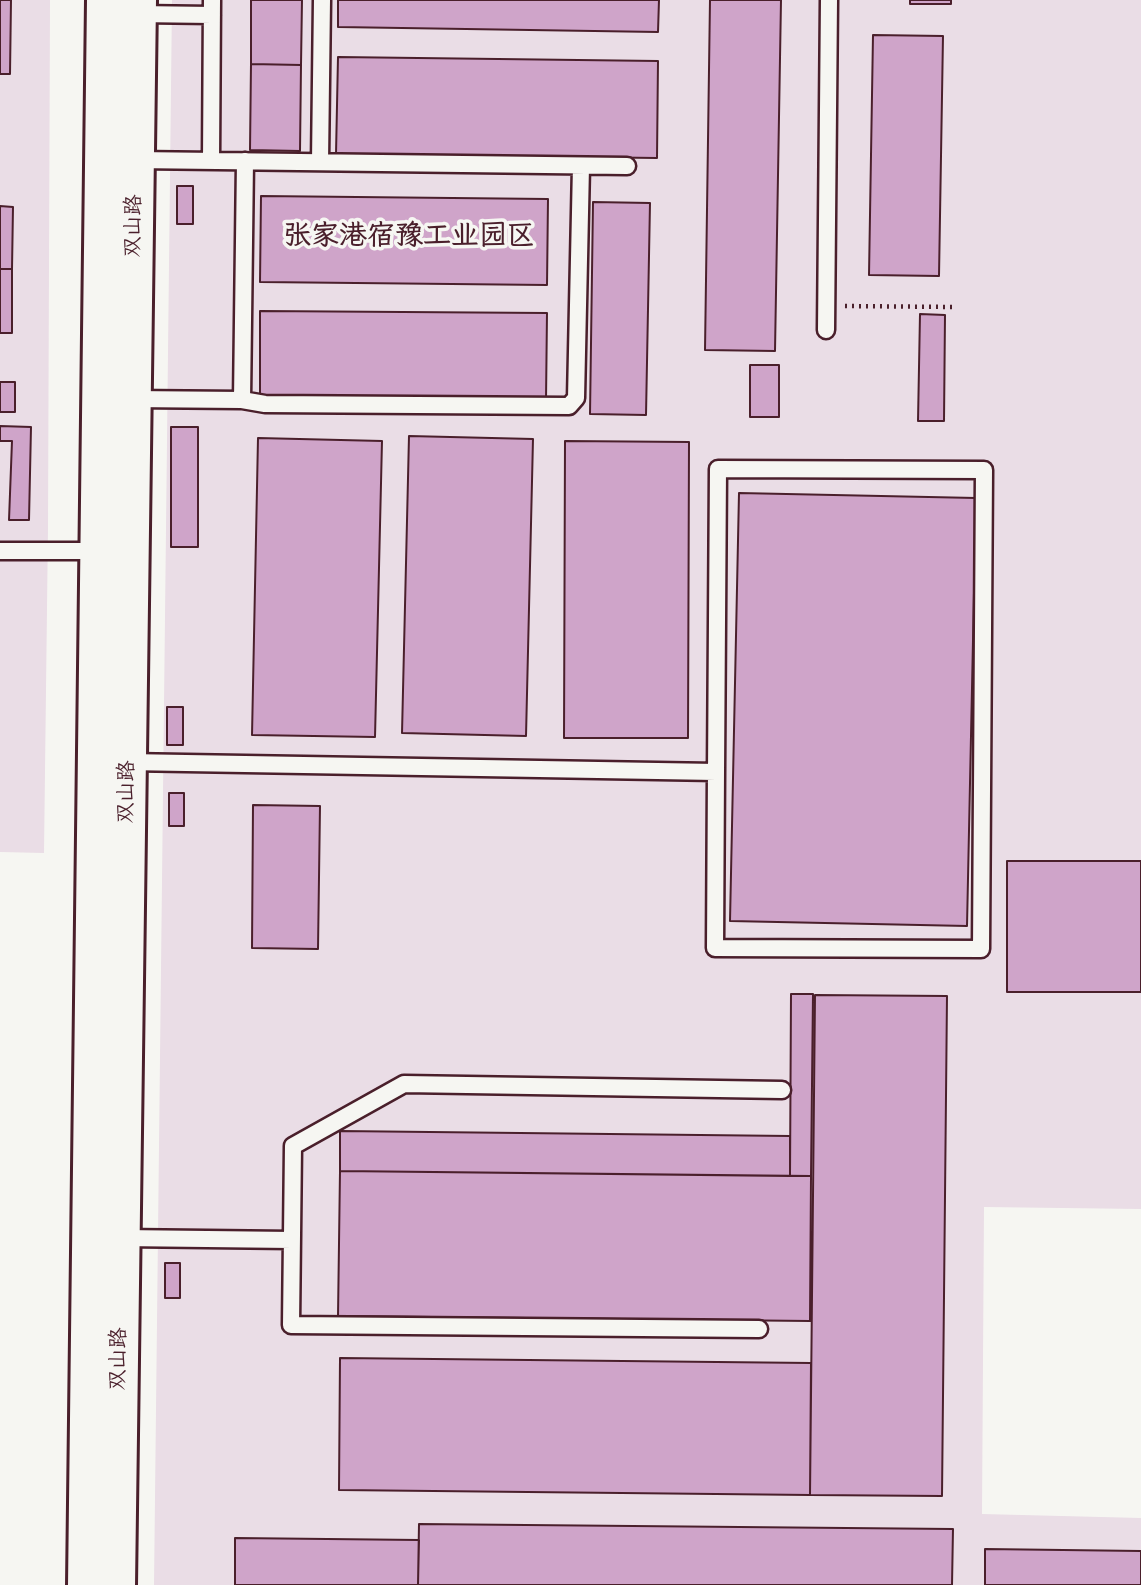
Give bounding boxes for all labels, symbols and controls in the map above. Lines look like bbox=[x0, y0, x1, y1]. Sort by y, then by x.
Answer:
street label: 双山路 bbox=[121, 194, 147, 258]
district label: 张家港宿豫工业园区 bbox=[283, 220, 535, 254]
street label: 双山路 bbox=[114, 760, 140, 824]
street label: 双山路 bbox=[106, 1327, 132, 1391]

